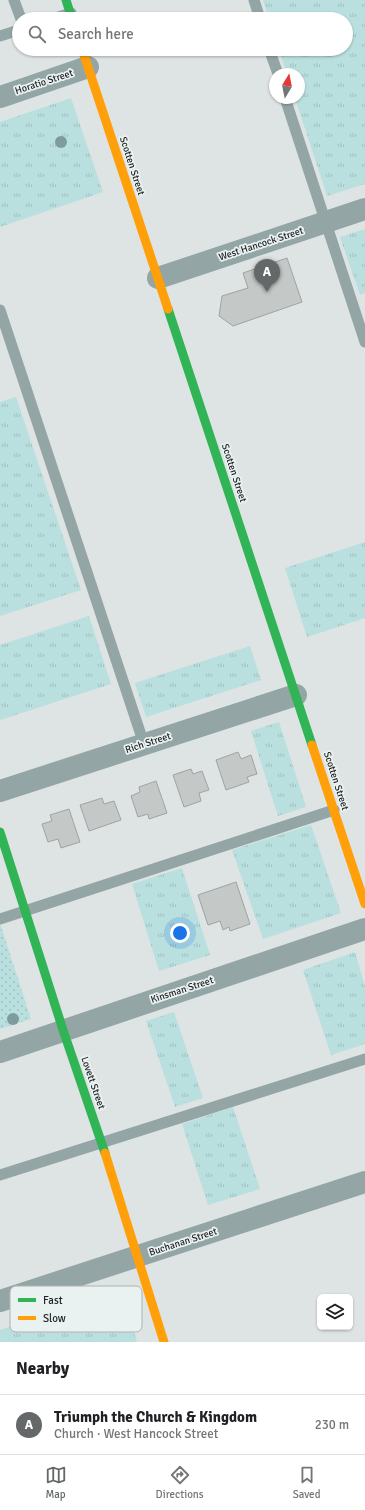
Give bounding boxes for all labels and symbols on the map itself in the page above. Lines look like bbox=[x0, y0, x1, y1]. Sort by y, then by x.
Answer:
street label: Horatio Street bbox=[13, 67, 75, 97]
north arrow bbox=[269, 68, 305, 104]
street label: Scotten Street bbox=[117, 135, 147, 197]
street label: West Hancock Street bbox=[217, 224, 305, 263]
pin: A bbox=[254, 259, 280, 292]
street label: Scotten Street bbox=[219, 442, 249, 504]
street label: Rich Street bbox=[124, 730, 173, 756]
street label: Scotten Street bbox=[321, 750, 351, 812]
your location bbox=[170, 923, 190, 943]
street label: Kinsman Street bbox=[149, 974, 215, 1006]
street label: Lovett Street bbox=[78, 1055, 108, 1111]
street label: Buchanan Street bbox=[147, 1225, 219, 1259]
legend bbox=[10, 1286, 142, 1332]
text: Fast bbox=[43, 1294, 63, 1307]
text: Slow bbox=[43, 1312, 66, 1325]

